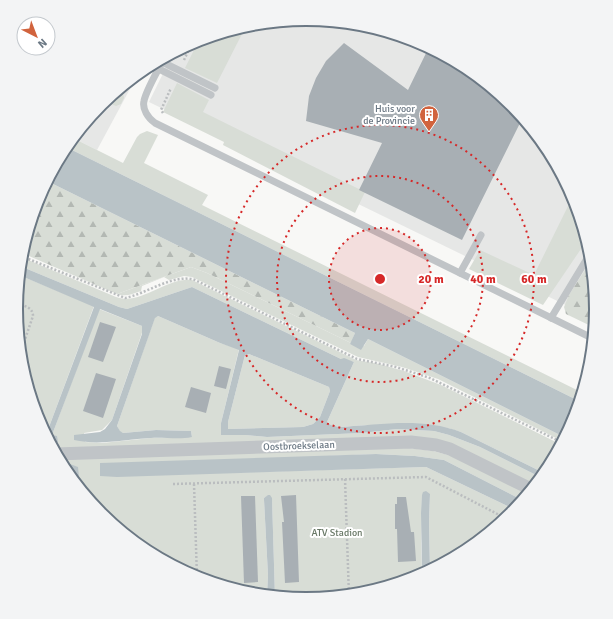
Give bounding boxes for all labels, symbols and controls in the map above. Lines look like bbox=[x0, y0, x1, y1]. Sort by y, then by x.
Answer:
north arrow bbox=[16, 16, 56, 56]
text: N bbox=[35, 36, 50, 50]
place label: Huis voor de Provincie bbox=[363, 103, 415, 127]
building icon: Huis voor de Provincie bbox=[418, 104, 440, 132]
centre of rings bbox=[373, 272, 387, 286]
text: 20 m bbox=[418, 272, 444, 287]
text: 40 m bbox=[470, 272, 496, 287]
text: 60 m bbox=[521, 272, 547, 287]
street label: Oostbroekselaan bbox=[263, 439, 335, 453]
park label: ATV Stadion bbox=[311, 527, 363, 539]

